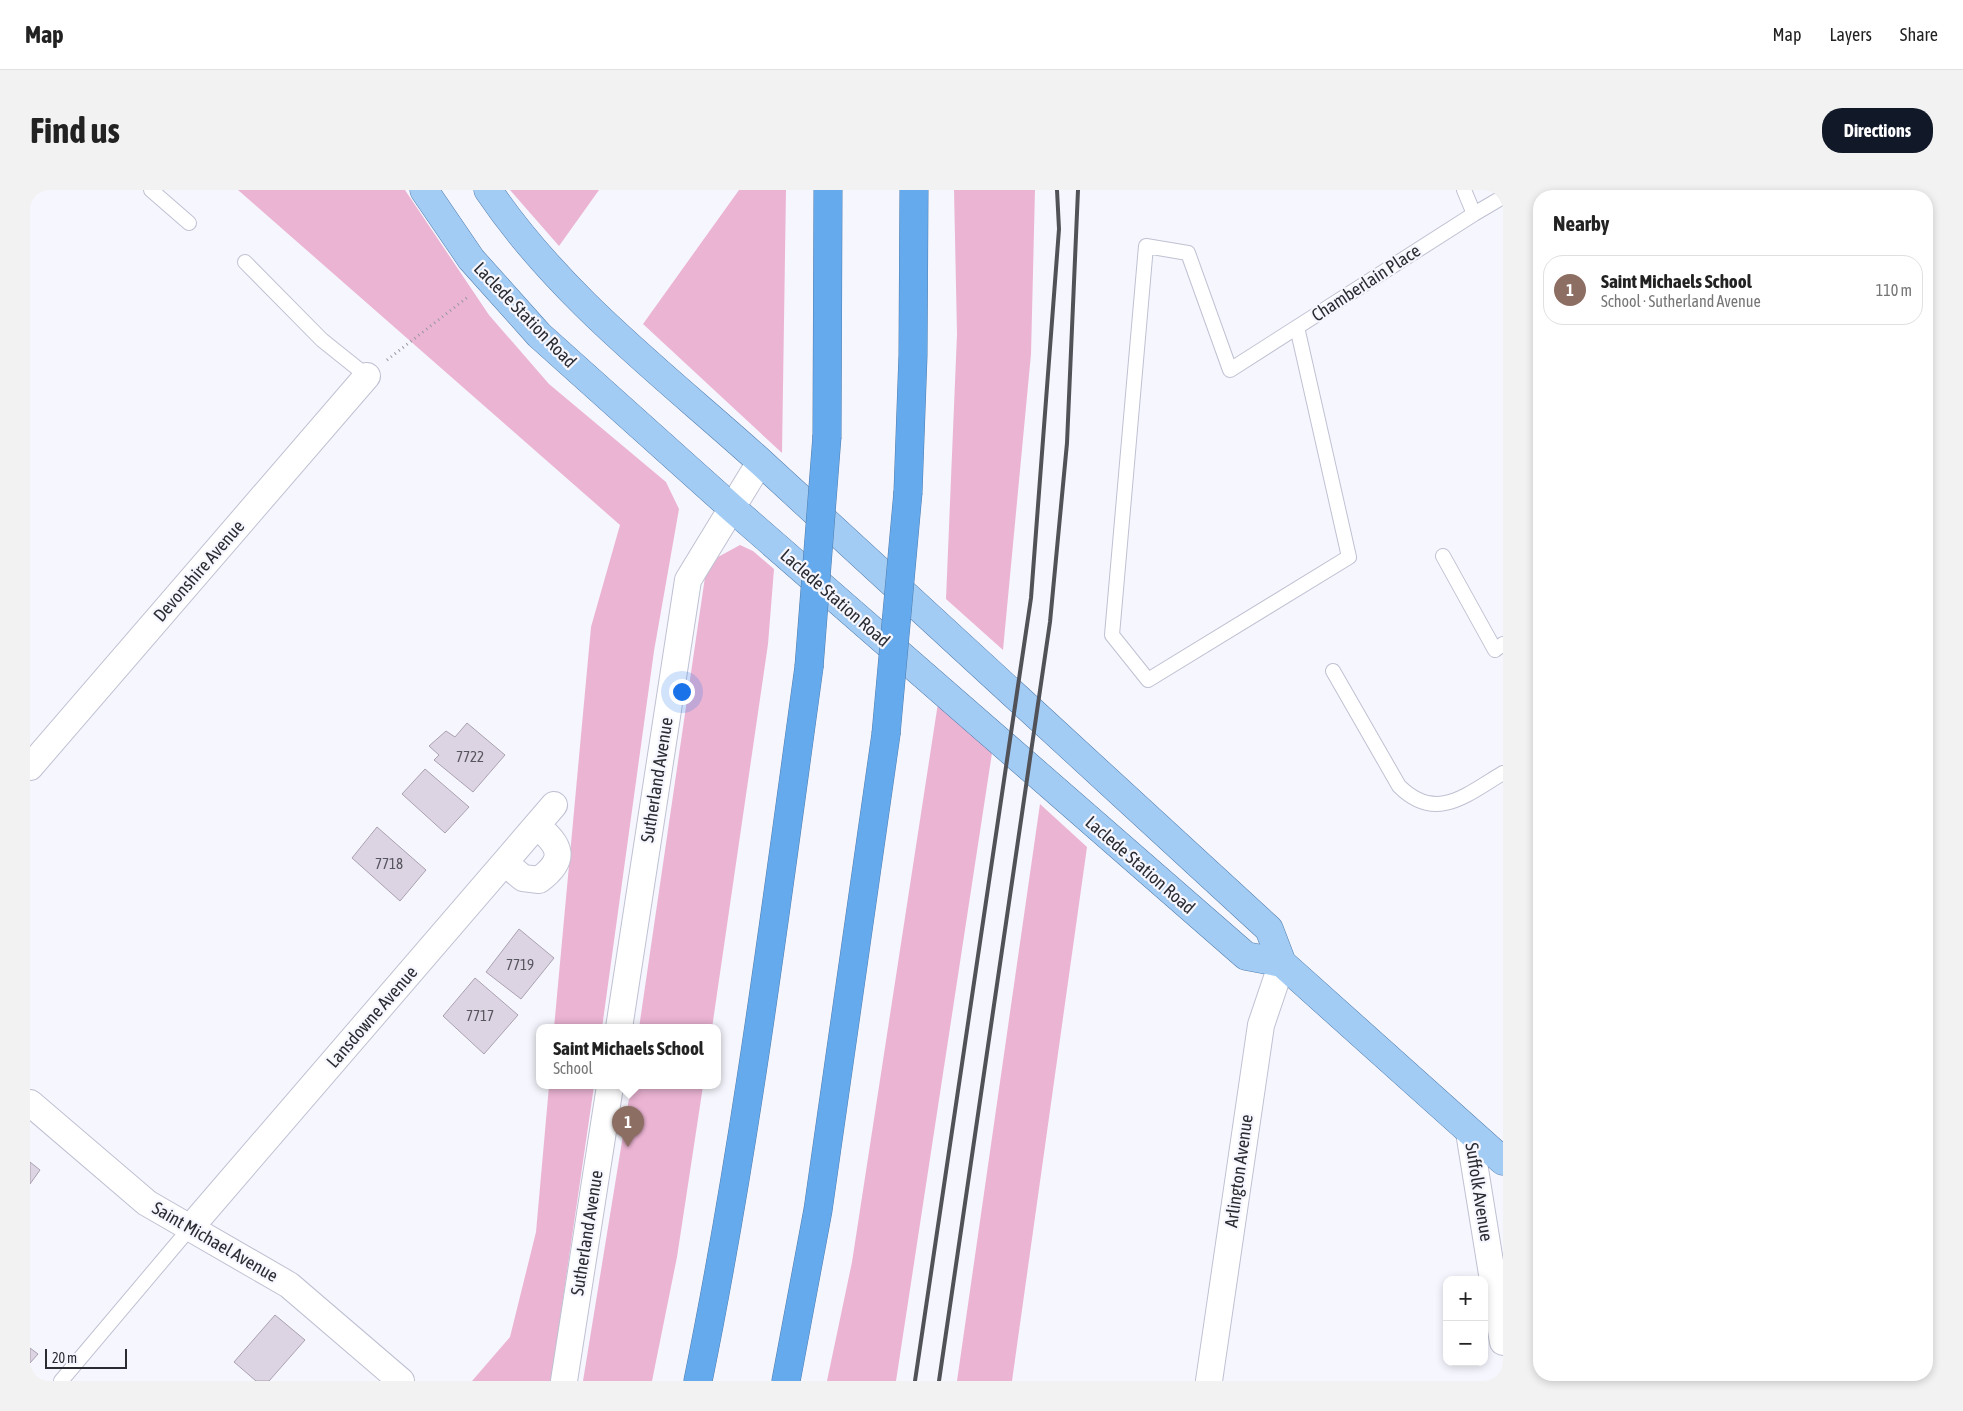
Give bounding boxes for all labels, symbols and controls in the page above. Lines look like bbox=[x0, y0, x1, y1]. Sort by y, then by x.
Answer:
text: Map bbox=[25, 21, 64, 48]
text: Map bbox=[1772, 24, 1801, 45]
text: Layers bbox=[1829, 24, 1872, 45]
text: Share bbox=[1900, 24, 1938, 45]
button: Directions bbox=[1822, 108, 1933, 153]
text: Find us bbox=[30, 110, 120, 150]
text: Nearby bbox=[1553, 211, 1609, 235]
street label: Chamberlain Place bbox=[1307, 240, 1424, 326]
street label: Laclede Station Road bbox=[470, 258, 581, 372]
text: Saint Michaels School bbox=[1601, 270, 1752, 292]
text: 1 bbox=[1566, 281, 1574, 299]
text: 110 m bbox=[1876, 281, 1912, 299]
text: School · Sutherland Avenue bbox=[1601, 292, 1761, 310]
street label: Devonshire Avenue bbox=[149, 516, 248, 626]
street label: Laclede Station Road bbox=[776, 544, 894, 651]
your location bbox=[669, 679, 695, 705]
street label: Sutherland Avenue bbox=[636, 716, 677, 844]
house number: 7722 bbox=[456, 748, 484, 765]
street label: Laclede Station Road bbox=[1081, 811, 1199, 918]
house number: 7718 bbox=[375, 855, 403, 872]
house number: 7719 bbox=[506, 956, 534, 973]
street label: Lansdowne Avenue bbox=[322, 962, 421, 1072]
house number: 7717 bbox=[466, 1007, 494, 1024]
popup bbox=[536, 1024, 721, 1089]
text: Saint Michaels School bbox=[553, 1037, 704, 1059]
text: School bbox=[553, 1059, 593, 1077]
pin: 1 bbox=[612, 1106, 644, 1147]
street label: Arlington Avenue bbox=[1220, 1113, 1257, 1229]
street label: Suffolk Avenue bbox=[1461, 1141, 1498, 1243]
street label: Sutherland Avenue bbox=[566, 1169, 607, 1297]
street label: Saint Michael Avenue bbox=[149, 1197, 282, 1286]
map controls bbox=[1443, 1276, 1488, 1366]
button: + bbox=[1443, 1276, 1488, 1321]
button: − bbox=[1443, 1321, 1488, 1366]
scale bar bbox=[45, 1346, 128, 1369]
text: 20 m bbox=[52, 1350, 77, 1366]

